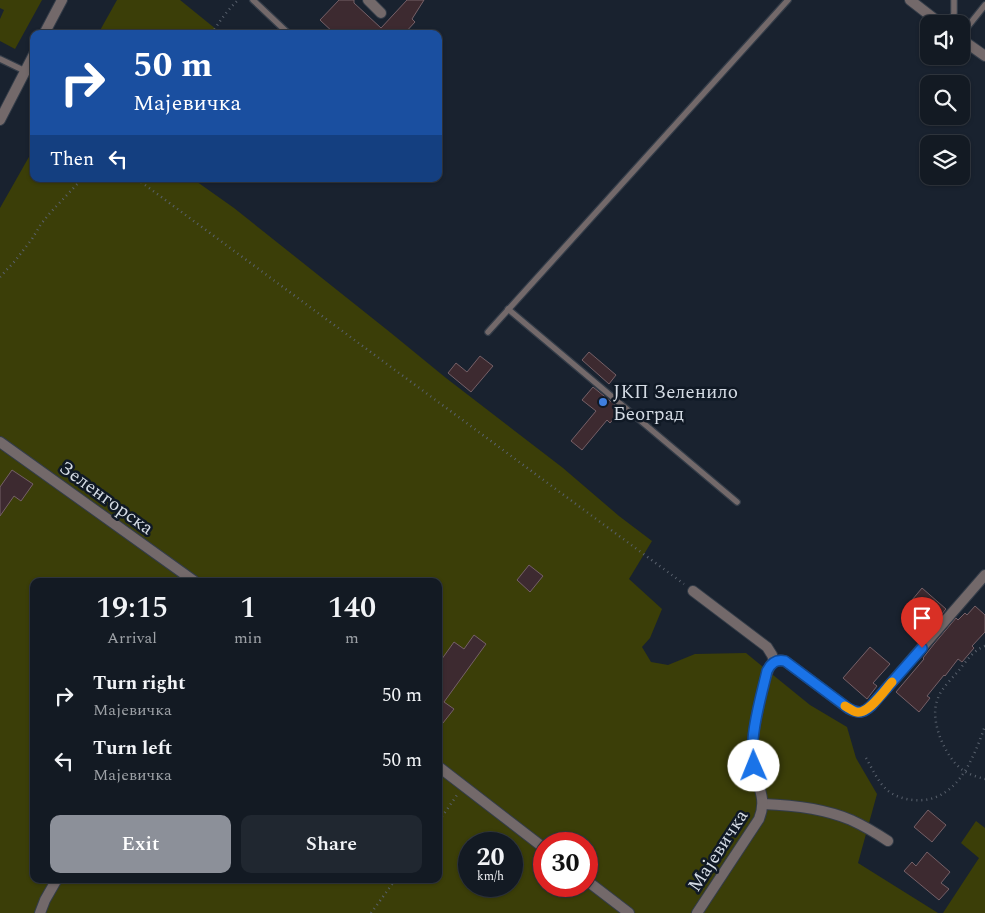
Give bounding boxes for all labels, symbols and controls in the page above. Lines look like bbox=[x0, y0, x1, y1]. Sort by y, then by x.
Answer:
map controls bbox=[920, 15, 970, 185]
button: sound bbox=[920, 15, 970, 65]
text: 50 m bbox=[133, 39, 213, 92]
icon: right bbox=[50, 50, 115, 115]
button: search bbox=[920, 75, 970, 125]
text: Мајевичка bbox=[133, 87, 241, 120]
button: layers bbox=[920, 135, 970, 185]
text: Then bbox=[50, 145, 94, 174]
icon: left bbox=[104, 145, 132, 173]
place label: ЈКП Зеленило Београд bbox=[613, 378, 738, 429]
marker: ЈКП Зеленило Београд bbox=[597, 396, 609, 408]
street label: Зеленгорска bbox=[53, 454, 160, 543]
text: 19:15 bbox=[96, 585, 168, 631]
text: 1 bbox=[240, 585, 256, 631]
text: 140 bbox=[328, 585, 376, 631]
pin bbox=[901, 597, 943, 648]
icon: arrive bbox=[908, 604, 936, 632]
text: Arrival bbox=[107, 626, 157, 650]
text: min bbox=[234, 626, 262, 650]
text: m bbox=[345, 626, 359, 650]
text: Turn right bbox=[93, 669, 186, 698]
text: 50 m bbox=[382, 681, 422, 710]
icon: right bbox=[50, 682, 78, 710]
text: Мајевичка bbox=[93, 698, 172, 722]
text: Turn left bbox=[93, 734, 172, 763]
position arrow bbox=[727, 739, 779, 791]
text: 50 m bbox=[382, 746, 422, 775]
icon: left bbox=[50, 747, 78, 775]
text: Мајевичка bbox=[93, 763, 172, 787]
street label: Мајевичка bbox=[681, 803, 756, 898]
button: Exit bbox=[50, 815, 231, 873]
button: Share bbox=[241, 815, 422, 873]
speed limit sign: 30 bbox=[533, 832, 598, 897]
text: 20 bbox=[476, 839, 505, 877]
text: km/h bbox=[477, 867, 504, 886]

